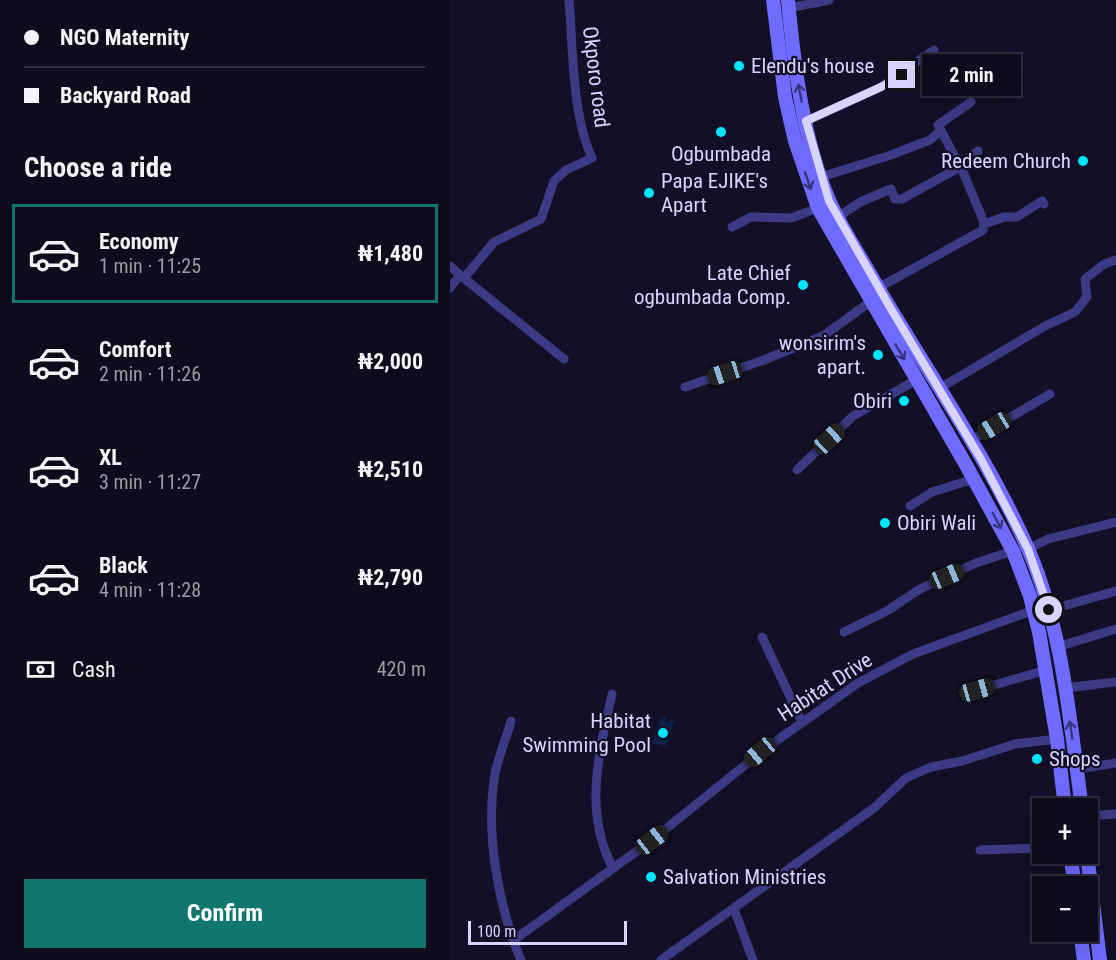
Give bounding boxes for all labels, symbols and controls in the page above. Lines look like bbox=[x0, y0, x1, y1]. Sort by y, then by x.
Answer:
text: NGO Maternity bbox=[60, 25, 189, 50]
street label: Okporo road bbox=[578, 25, 614, 129]
place label: Elendu's house bbox=[751, 54, 875, 78]
callout: 2 min bbox=[923, 54, 1022, 96]
marker: Elendu's house bbox=[732, 59, 746, 73]
route end bbox=[888, 61, 915, 88]
text: 2 min bbox=[949, 63, 994, 87]
text: Backyard Road bbox=[60, 83, 191, 108]
one-way arrow bbox=[794, 84, 805, 104]
marker: Ogbumbada bbox=[714, 125, 728, 139]
place label: Ogbumbada bbox=[671, 142, 771, 166]
place label: Redeem Church bbox=[941, 149, 1071, 173]
text: Choose a ride bbox=[24, 152, 172, 184]
marker: Redeem Church bbox=[1076, 154, 1090, 168]
place label: Papa EJIKE's Apart bbox=[661, 169, 768, 217]
one-way arrow bbox=[803, 171, 814, 190]
marker: Papa EJIKE's Apart bbox=[642, 186, 656, 200]
icon: car bbox=[27, 227, 81, 281]
text: Economy bbox=[99, 229, 179, 254]
text: ₦1,480 bbox=[357, 241, 423, 266]
text: 1 min · 11:25 bbox=[99, 254, 201, 278]
place label: Late Chief ogbumbada Comp. bbox=[634, 261, 791, 309]
marker: Late Chief ogbumbada Comp. bbox=[796, 278, 810, 292]
place label: wonsirim's apart. bbox=[779, 331, 866, 379]
icon: car bbox=[27, 335, 81, 389]
text: Comfort bbox=[99, 337, 172, 362]
one-way arrow bbox=[894, 343, 906, 360]
marker: wonsirim's apart. bbox=[871, 348, 885, 362]
text: ₦2,000 bbox=[357, 349, 423, 374]
car bbox=[705, 359, 745, 387]
text: 2 min · 11:26 bbox=[99, 362, 201, 386]
place label: Obiri bbox=[853, 389, 892, 413]
marker: Obiri bbox=[897, 394, 911, 408]
car bbox=[974, 409, 1014, 443]
car bbox=[810, 420, 848, 458]
icon: car bbox=[27, 443, 81, 497]
text: XL bbox=[99, 445, 122, 470]
text: ₦2,510 bbox=[357, 457, 423, 482]
text: 3 min · 11:27 bbox=[99, 470, 201, 494]
place label: Obiri Wali bbox=[897, 511, 976, 535]
one-way arrow bbox=[992, 512, 1003, 530]
marker: Obiri Wali bbox=[878, 516, 892, 530]
icon: car bbox=[27, 551, 81, 605]
text: Black bbox=[99, 553, 148, 578]
car bbox=[927, 561, 967, 591]
text: ₦2,790 bbox=[357, 565, 423, 590]
text: 4 min · 11:28 bbox=[99, 578, 201, 602]
route start bbox=[1035, 596, 1062, 623]
street label: Habitat Drive bbox=[773, 648, 877, 726]
icon: cash bbox=[24, 653, 57, 686]
text: Cash bbox=[72, 657, 116, 682]
text: 420 m bbox=[377, 657, 426, 681]
car bbox=[957, 676, 997, 704]
place label: Habitat Swimming Pool bbox=[522, 709, 651, 757]
one-way arrow bbox=[1066, 720, 1077, 740]
marker: Habitat Swimming Pool bbox=[656, 726, 670, 740]
car bbox=[740, 734, 780, 770]
place label: Shops bbox=[1049, 747, 1101, 771]
marker: Shops bbox=[1030, 752, 1044, 766]
map controls bbox=[1032, 798, 1098, 942]
button: + bbox=[1032, 798, 1098, 864]
car bbox=[632, 822, 672, 858]
place label: Salvation Ministries bbox=[663, 865, 826, 889]
marker: Salvation Ministries bbox=[644, 870, 658, 884]
button: − bbox=[1032, 876, 1098, 942]
button: Confirm bbox=[24, 879, 426, 948]
scale bar bbox=[468, 918, 627, 946]
text: 100 m bbox=[477, 922, 516, 941]

